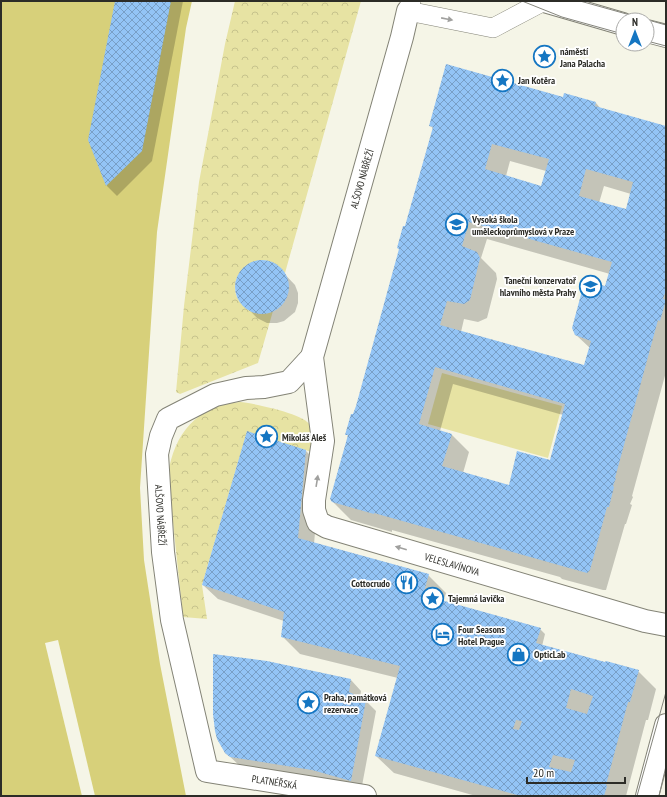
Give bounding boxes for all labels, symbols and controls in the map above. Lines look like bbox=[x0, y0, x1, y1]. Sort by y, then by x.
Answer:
north arrow bbox=[615, 12, 655, 52]
text: N bbox=[632, 15, 638, 29]
one-way arrow bbox=[440, 17, 453, 23]
place icon: náměstí Jana Palacha bbox=[531, 44, 557, 70]
place label: náměstí Jana Palacha bbox=[559, 45, 605, 70]
place icon: Jan Kotěra bbox=[490, 67, 516, 93]
place label: Jan Kotěra bbox=[517, 74, 555, 87]
street label: ALŠOVO NÁBŘEŽÍ bbox=[347, 147, 377, 210]
school or university icon: Vysoká škola uměleckoprůmyslová v Praze bbox=[443, 212, 469, 238]
place label: Vysoká škola uměleckoprůmyslová v Praze bbox=[471, 213, 574, 238]
school or university icon: Taneční konzervatoř hlavního města Prahy bbox=[578, 273, 604, 299]
place label: Taneční konzervatoř hlavního města Prahy bbox=[500, 274, 577, 299]
place icon: Mikoláš Aleš bbox=[253, 424, 279, 450]
place label: Mikoláš Aleš bbox=[282, 431, 327, 444]
one-way arrow bbox=[314, 474, 320, 487]
street label: ALŠOVO NÁBŘEŽÍ bbox=[152, 484, 169, 547]
one-way arrow bbox=[395, 545, 408, 551]
street label: VELESLAVÍNOVA bbox=[422, 549, 482, 578]
restaurant icon: Cottocrudo bbox=[393, 570, 419, 596]
place label: Cottocrudo bbox=[351, 577, 391, 590]
place icon: Tajemná lavička bbox=[419, 585, 445, 611]
place label: Tajemná lavička bbox=[448, 592, 504, 605]
hotel icon: Four Seasons Hotel Prague bbox=[429, 622, 455, 648]
place label: Four Seasons Hotel Prague bbox=[458, 623, 505, 648]
shop icon: OpticLab bbox=[506, 641, 532, 667]
place label: OpticLab bbox=[534, 648, 566, 661]
place icon: Praha, památková rezervace bbox=[296, 690, 322, 716]
place label: Praha, památková rezervace bbox=[324, 691, 387, 716]
scale bar bbox=[527, 759, 625, 785]
text: 20 m bbox=[533, 765, 554, 780]
street label: PLATNÉŘSKÁ bbox=[251, 772, 298, 792]

